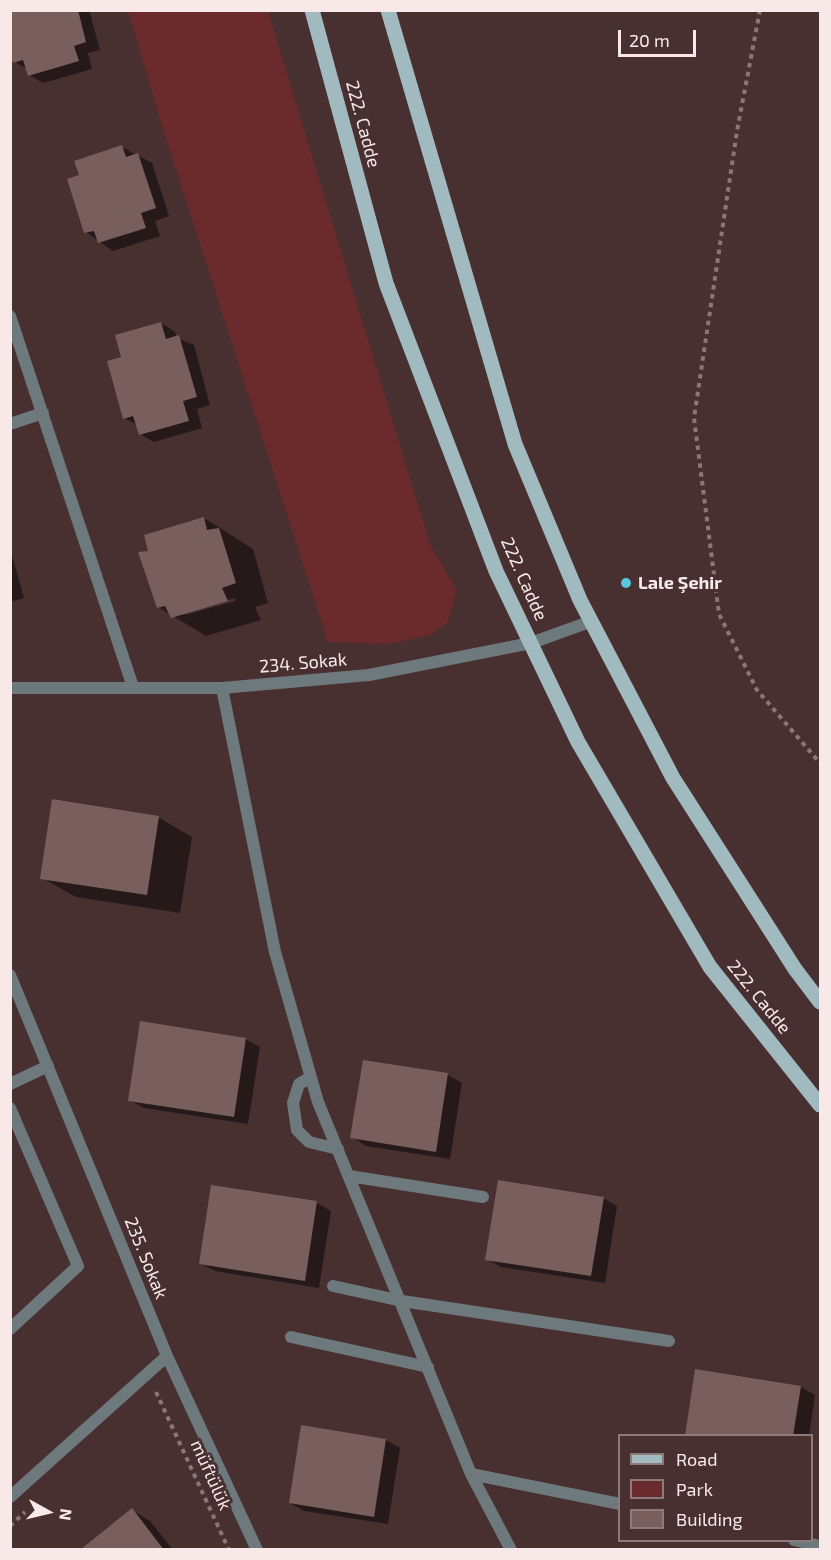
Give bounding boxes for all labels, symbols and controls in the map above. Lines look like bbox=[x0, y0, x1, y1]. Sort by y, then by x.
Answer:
scale bar bbox=[621, 18, 699, 56]
text: 20 m bbox=[629, 29, 670, 51]
street label: 222. Cadde bbox=[341, 78, 385, 170]
street label: 222. Cadde bbox=[496, 534, 552, 624]
place label: Lale Şehir bbox=[638, 572, 722, 594]
marker: Lale Şehir bbox=[619, 576, 633, 590]
street label: 234. Sokak bbox=[258, 648, 348, 678]
street label: 222. Cadde bbox=[723, 956, 795, 1038]
street label: 235. Sokak bbox=[120, 1214, 172, 1302]
legend bbox=[618, 1434, 813, 1542]
street label: müftülük bbox=[186, 1436, 236, 1514]
text: Road bbox=[676, 1448, 717, 1470]
text: Park bbox=[676, 1478, 713, 1500]
north arrow bbox=[18, 1482, 78, 1542]
text: N bbox=[56, 1508, 77, 1522]
text: Building bbox=[676, 1508, 743, 1530]

